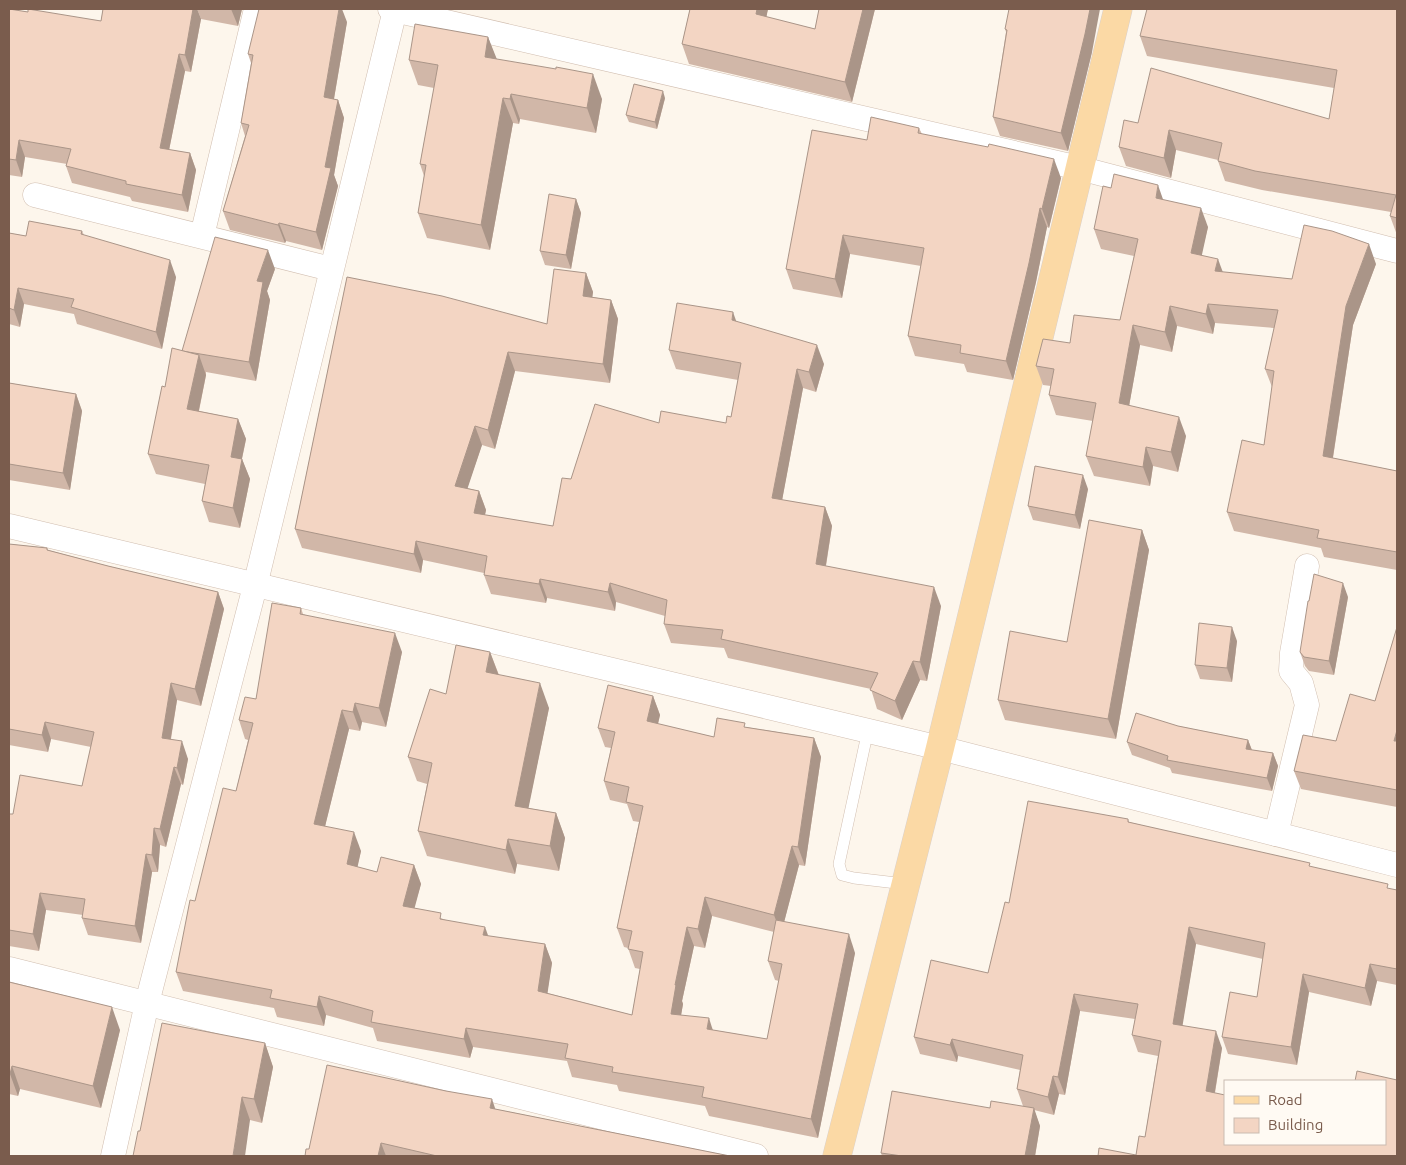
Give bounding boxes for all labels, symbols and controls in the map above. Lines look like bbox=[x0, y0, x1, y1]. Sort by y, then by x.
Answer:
legend bbox=[1224, 1080, 1386, 1145]
text: Road bbox=[1268, 1091, 1303, 1108]
text: Building bbox=[1268, 1116, 1323, 1133]

